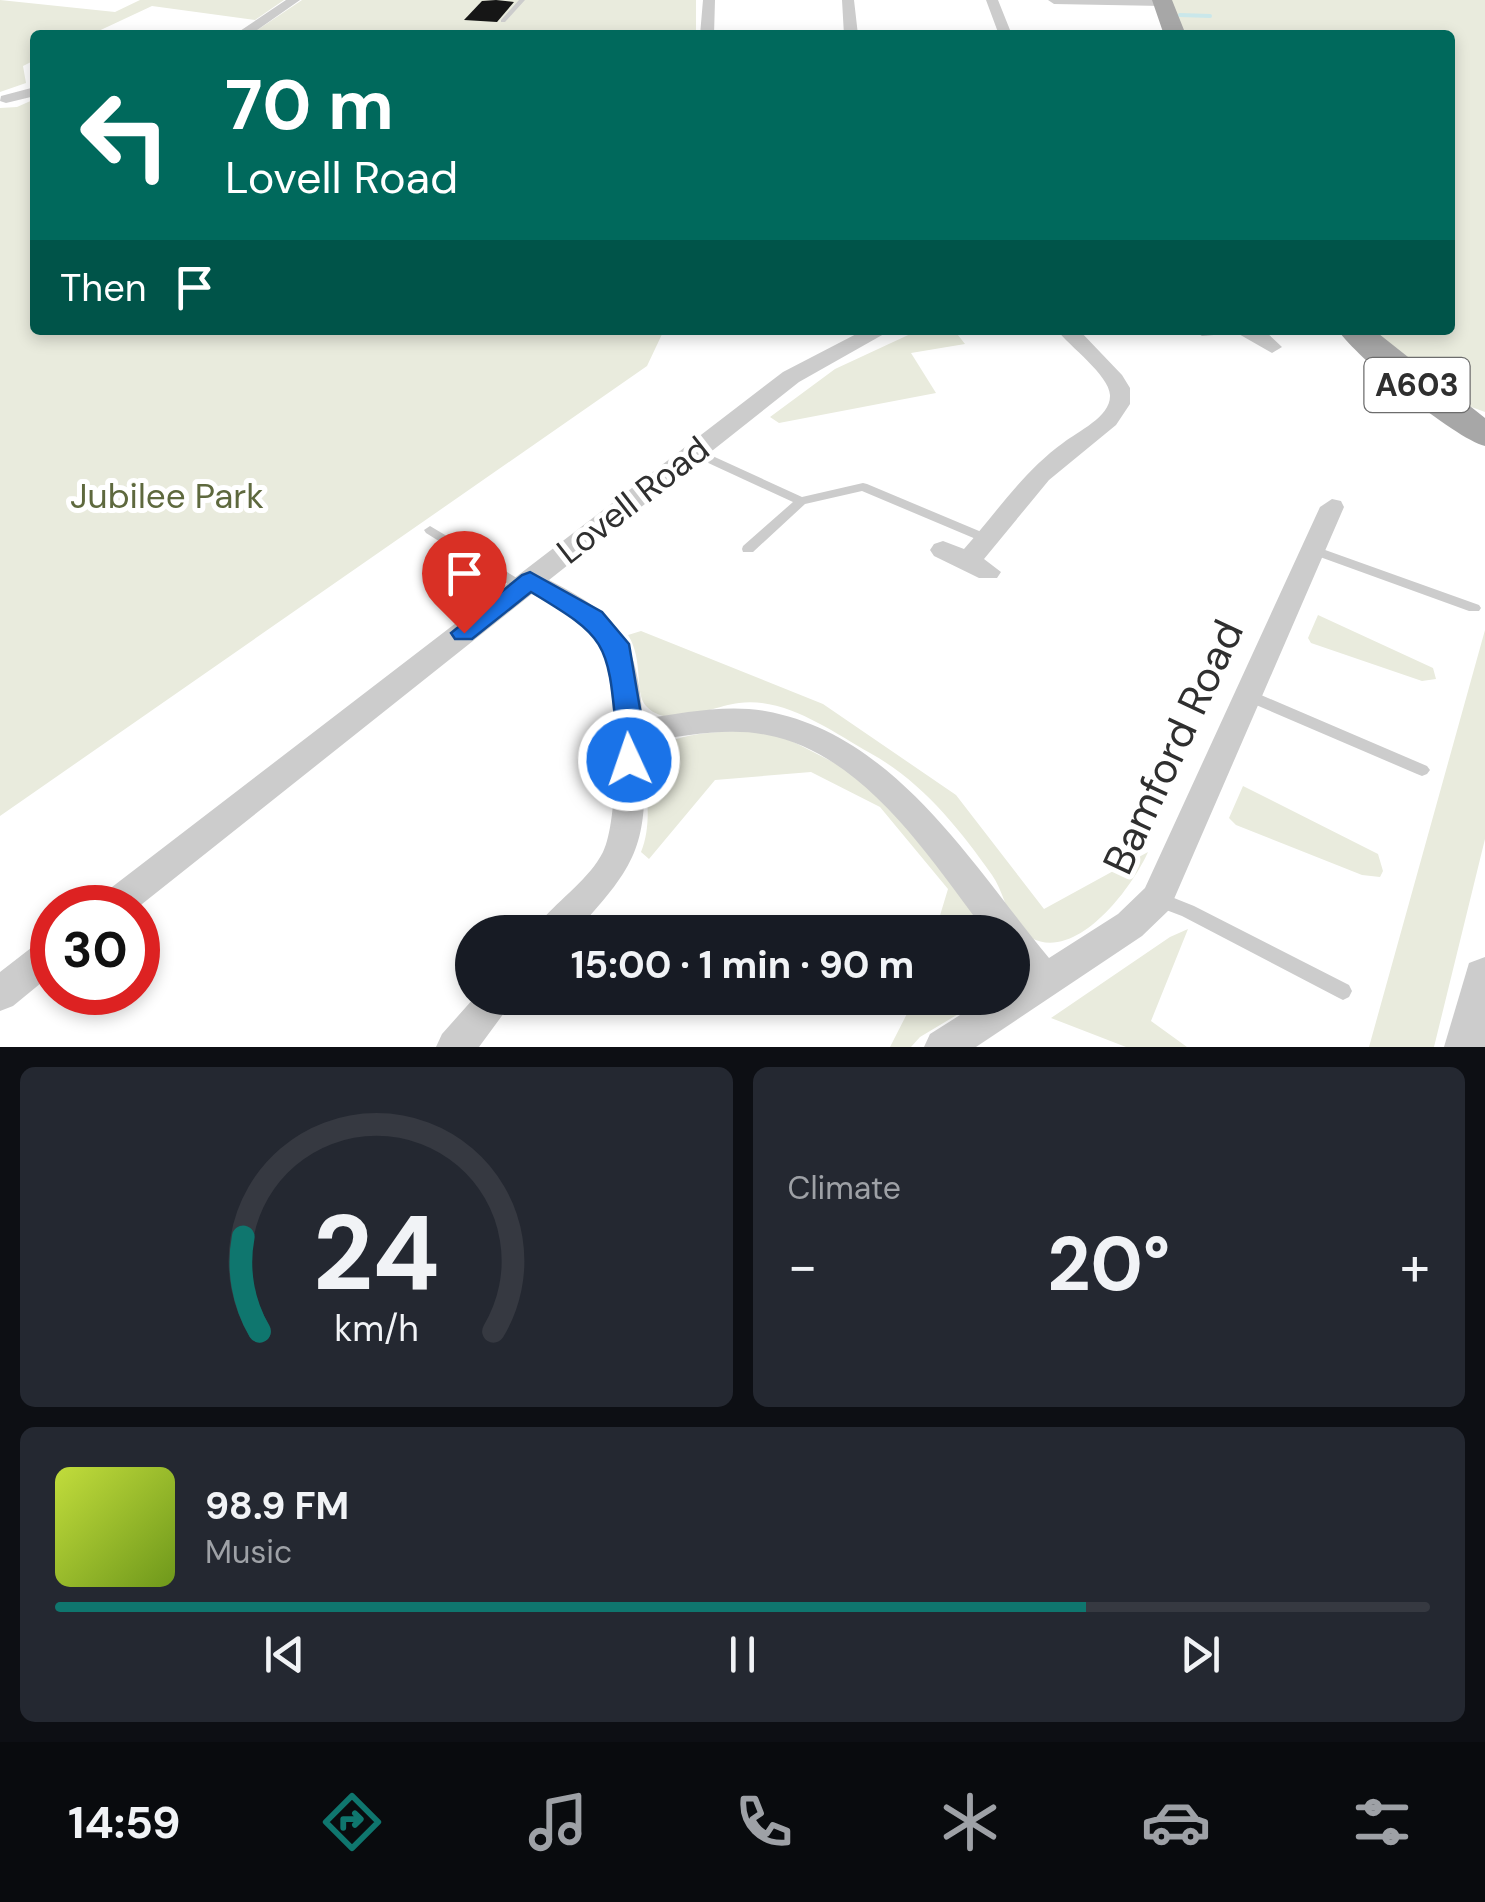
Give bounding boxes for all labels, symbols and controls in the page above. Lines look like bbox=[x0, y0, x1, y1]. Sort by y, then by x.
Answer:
text: 70 m bbox=[225, 60, 394, 151]
icon: left bbox=[60, 70, 190, 200]
text: Lovell Road bbox=[225, 148, 458, 207]
icon: arrive bbox=[167, 260, 222, 315]
text: Then bbox=[60, 263, 147, 313]
road number: A603 bbox=[1364, 358, 1470, 412]
street label: Lovell Road bbox=[547, 426, 719, 574]
park label: Jubilee Park bbox=[70, 473, 264, 519]
pin bbox=[422, 531, 507, 634]
icon: arrive bbox=[437, 546, 492, 601]
street label: Bamford Road bbox=[1090, 611, 1256, 883]
position arrow bbox=[577, 708, 681, 812]
speed limit sign: 30 bbox=[30, 885, 160, 1015]
text: 15:00 · 1 min · 90 m bbox=[571, 940, 914, 990]
text: Climate bbox=[788, 1167, 901, 1209]
text: 24 bbox=[313, 1186, 440, 1321]
text: 20° bbox=[1047, 1216, 1170, 1313]
text: − bbox=[788, 1230, 818, 1302]
text: + bbox=[1400, 1230, 1430, 1302]
text: km/h bbox=[334, 1306, 418, 1352]
text: 98.9 FM bbox=[205, 1481, 349, 1531]
text: Music bbox=[205, 1531, 292, 1573]
icon: previous bbox=[257, 1627, 312, 1682]
icon: pause bbox=[715, 1627, 770, 1682]
icon: next bbox=[1173, 1627, 1228, 1682]
icon: directions bbox=[317, 1787, 387, 1857]
icon: music bbox=[523, 1787, 593, 1857]
icon: phone bbox=[729, 1787, 799, 1857]
icon: climate bbox=[935, 1787, 1005, 1857]
icon: car bbox=[1141, 1787, 1211, 1857]
icon: filters bbox=[1347, 1787, 1417, 1857]
text: 14:59 bbox=[68, 1793, 181, 1852]

